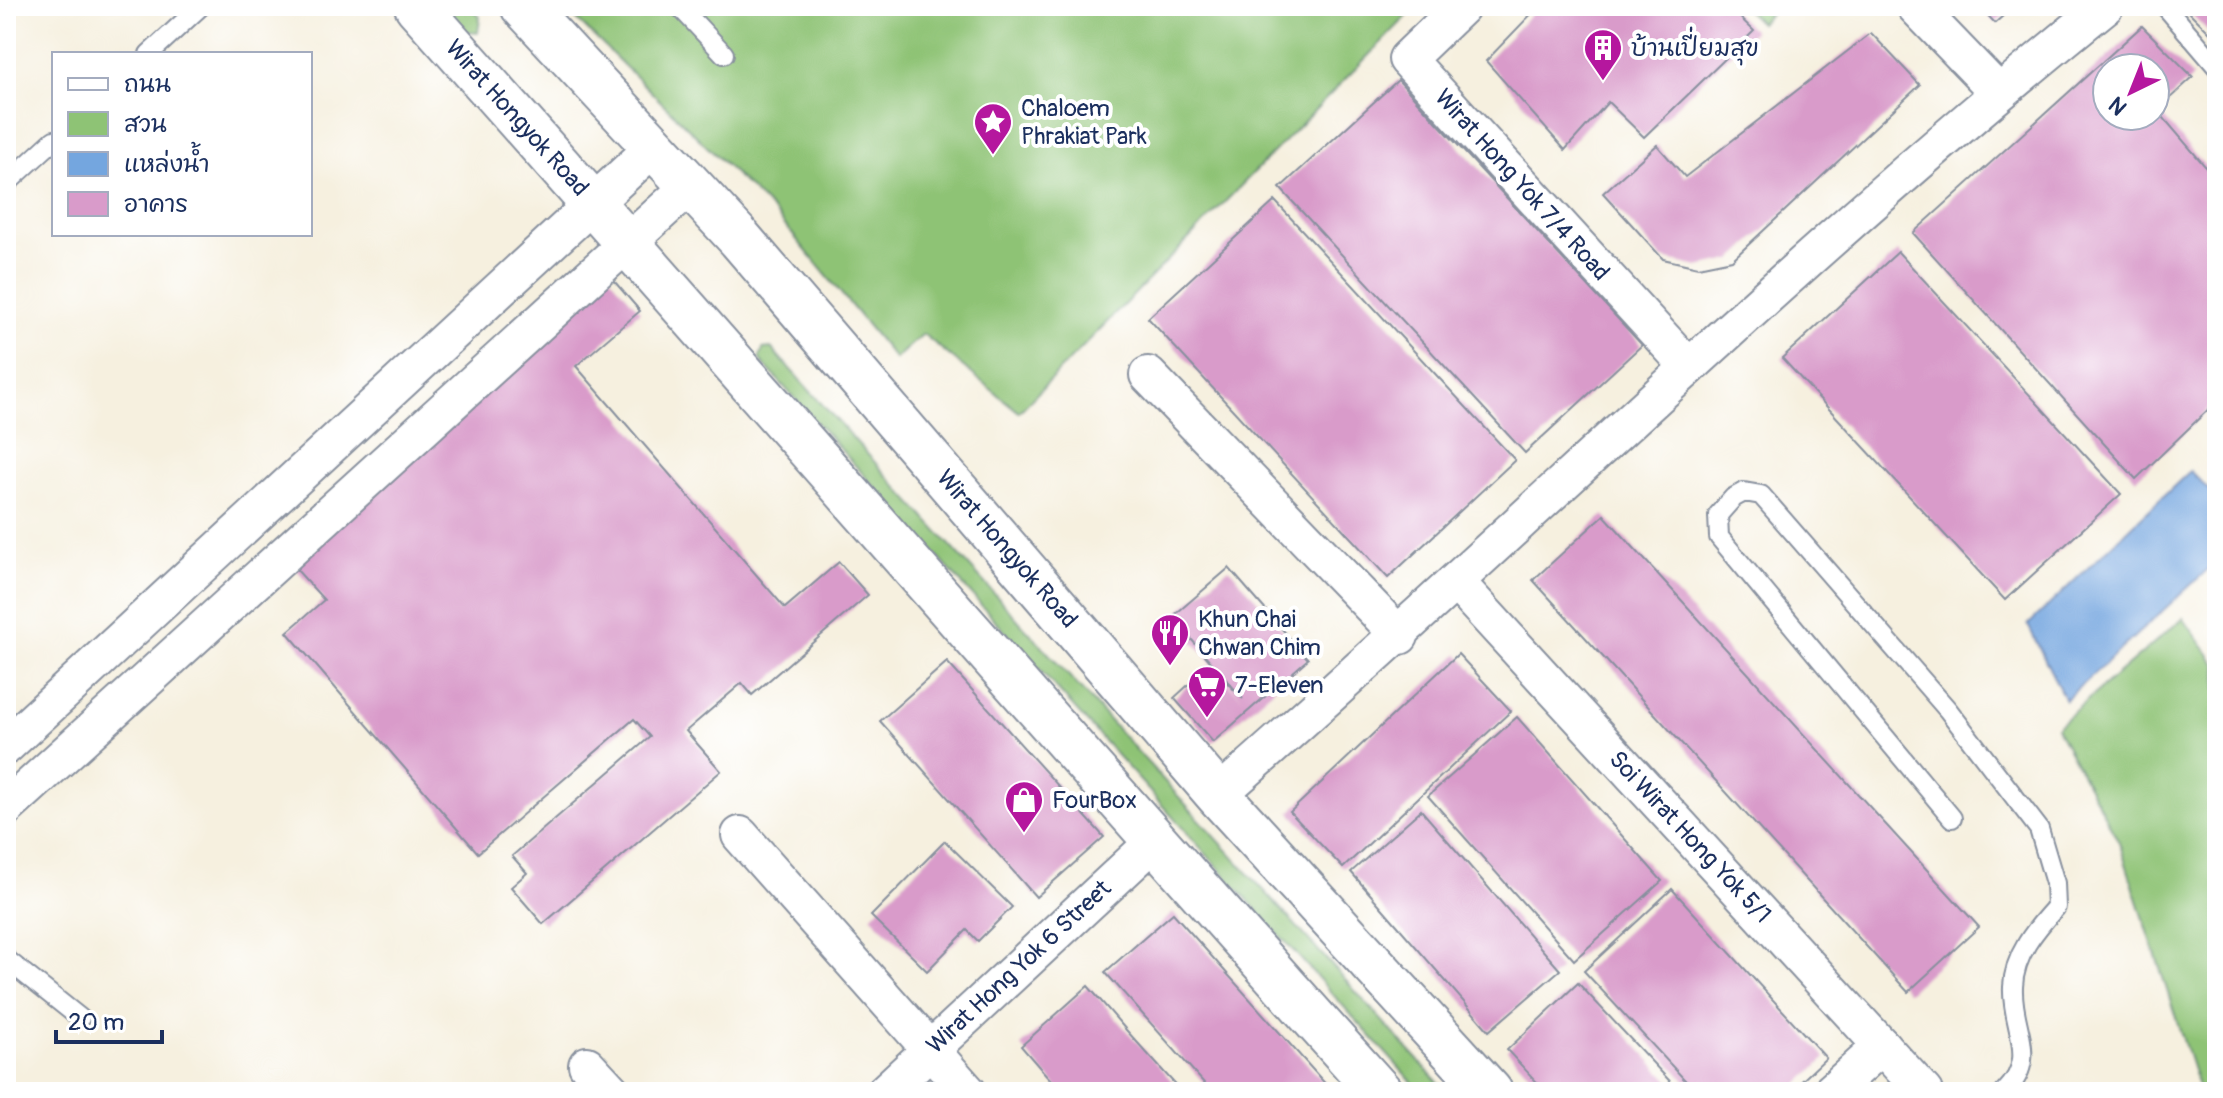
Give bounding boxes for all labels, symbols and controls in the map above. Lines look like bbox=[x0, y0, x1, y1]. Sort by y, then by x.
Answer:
place label: บ้านเปี่ยมสุข bbox=[1631, 26, 1759, 66]
building icon: บ้านเปี่ยมสุข bbox=[1582, 27, 1624, 82]
street label: Wirat Hongyok Road bbox=[439, 34, 595, 202]
legend bbox=[52, 52, 312, 236]
north arrow bbox=[2091, 52, 2171, 132]
text: ถนน bbox=[124, 70, 171, 99]
street label: Wirat Hong Yok 7/4 Road bbox=[1428, 83, 1616, 287]
text: N bbox=[2103, 90, 2133, 121]
place label: Chaloem Phrakiat Park bbox=[1021, 94, 1147, 151]
place icon: Chaloem Phrakiat Park bbox=[972, 101, 1014, 156]
text: สวน bbox=[124, 110, 167, 139]
text: แหล่งน้ำ bbox=[124, 141, 210, 179]
text: อาคาร bbox=[124, 190, 188, 219]
street label: Wirat Hongyok Road bbox=[930, 464, 1084, 634]
place label: Khun Chai Chwan Chim bbox=[1198, 605, 1321, 662]
restaurant icon: Khun Chai Chwan Chim bbox=[1149, 612, 1191, 667]
supermarket icon: 7-Eleven bbox=[1186, 664, 1228, 719]
place label: 7-Eleven bbox=[1235, 671, 1324, 700]
street label: Soi Wirat Hong Yok 5/1 bbox=[1603, 745, 1777, 929]
shop icon: FourBox bbox=[1003, 779, 1045, 834]
place label: FourBox bbox=[1052, 786, 1137, 815]
street label: Wirat Hong Yok 6 Street bbox=[921, 874, 1117, 1060]
scale bar bbox=[56, 994, 162, 1044]
text: 20 m bbox=[68, 1008, 124, 1037]

